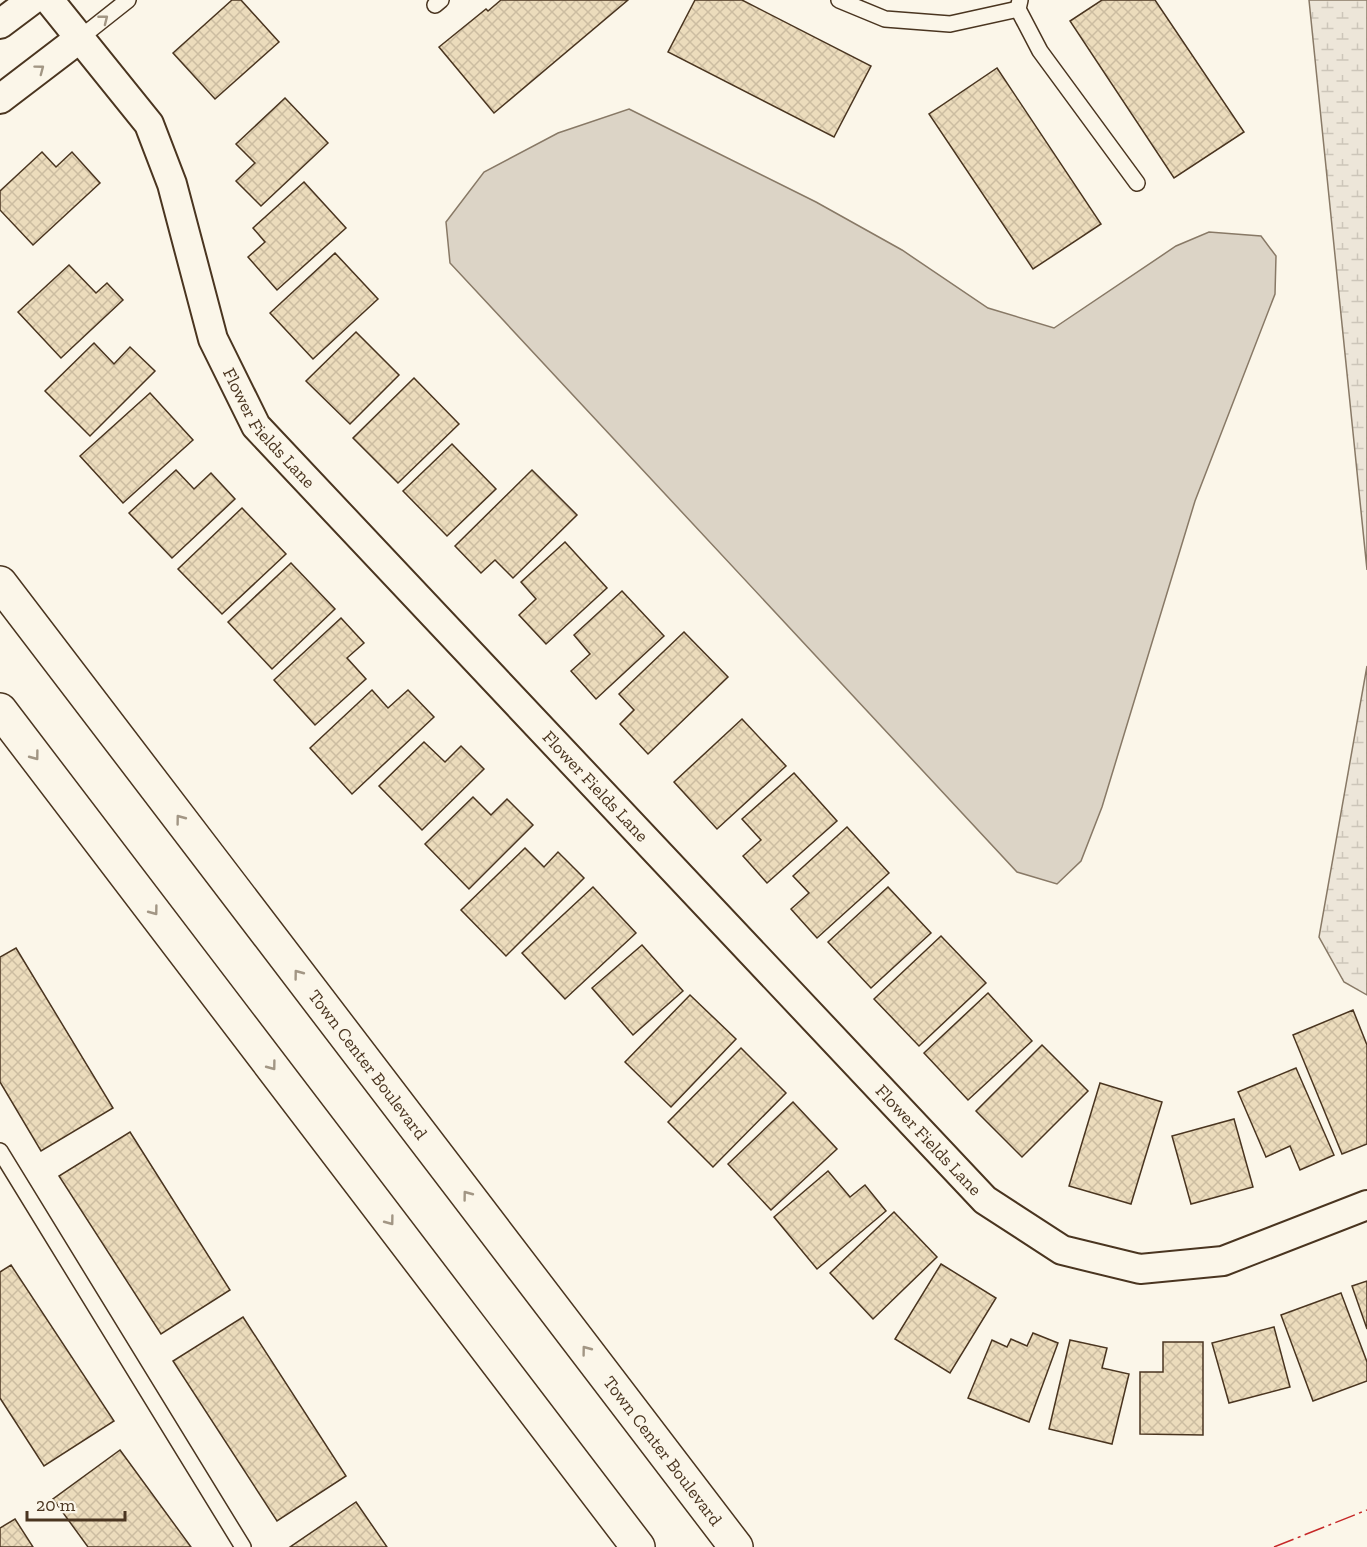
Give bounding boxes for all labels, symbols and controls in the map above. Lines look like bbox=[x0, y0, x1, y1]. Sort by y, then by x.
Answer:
one-way arrow bbox=[97, 16, 108, 27]
one-way arrow bbox=[33, 65, 44, 76]
street label: Flower Fields Lane bbox=[218, 364, 320, 493]
street label: Flower Fields Lane bbox=[538, 726, 653, 847]
one-way arrow bbox=[28, 749, 39, 760]
one-way arrow bbox=[176, 814, 187, 825]
one-way arrow bbox=[146, 905, 157, 916]
one-way arrow bbox=[294, 969, 305, 980]
street label: Town Center Boulevard bbox=[304, 985, 432, 1144]
one-way arrow bbox=[264, 1060, 275, 1071]
street label: Flower Fields Lane bbox=[871, 1080, 986, 1200]
one-way arrow bbox=[464, 1191, 475, 1202]
one-way arrow bbox=[383, 1215, 394, 1226]
one-way arrow bbox=[582, 1346, 593, 1357]
street label: Town Center Boulevard bbox=[598, 1372, 727, 1530]
scale bar bbox=[27, 1484, 124, 1522]
text: 20 m bbox=[36, 1494, 76, 1516]

